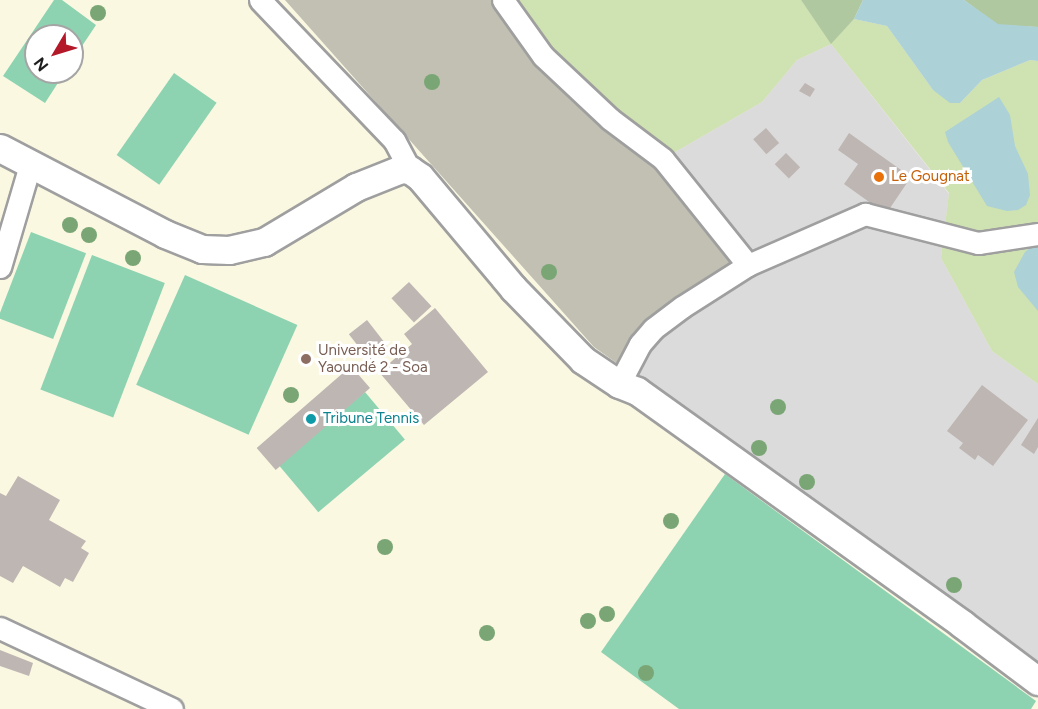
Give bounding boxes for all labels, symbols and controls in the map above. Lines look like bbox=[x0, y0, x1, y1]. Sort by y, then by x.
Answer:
north arrow bbox=[24, 24, 84, 84]
text: N bbox=[30, 53, 52, 75]
place label: Le Gougnat bbox=[891, 168, 970, 186]
marker: Le Gougnat bbox=[872, 170, 886, 184]
place label: Université de Yaoundé 2 - Soa bbox=[318, 341, 428, 376]
marker: Université de Yaoundé 2 - Soa bbox=[299, 352, 313, 366]
place label: Tribune Tennis bbox=[323, 410, 419, 428]
marker: Tribune Tennis bbox=[304, 412, 318, 426]

